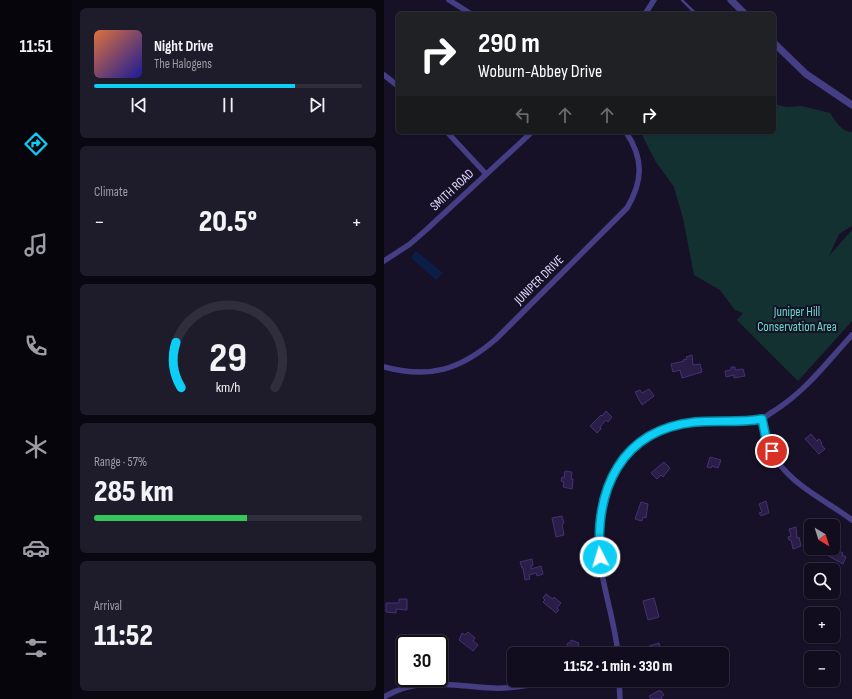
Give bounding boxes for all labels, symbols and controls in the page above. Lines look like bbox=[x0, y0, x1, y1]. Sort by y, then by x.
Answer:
text: 290 m bbox=[478, 27, 540, 60]
icon: right bbox=[412, 28, 464, 80]
text: 11:51 bbox=[19, 36, 53, 57]
text: Night Drive bbox=[154, 37, 213, 56]
text: The Halogens bbox=[154, 56, 212, 72]
text: Woburn-Abbey Drive bbox=[478, 61, 602, 82]
icon: previous bbox=[128, 94, 150, 116]
icon: pause bbox=[217, 94, 239, 116]
icon: next bbox=[306, 94, 328, 116]
icon: left bbox=[512, 104, 534, 126]
icon: ahead bbox=[554, 104, 576, 126]
icon: ahead bbox=[596, 104, 618, 126]
icon: right bbox=[638, 104, 660, 126]
icon: directions bbox=[22, 130, 50, 158]
street label: SMITH ROAD bbox=[427, 166, 477, 214]
text: Climate bbox=[94, 184, 128, 200]
text: 20.5° bbox=[199, 204, 257, 240]
text: − bbox=[94, 209, 105, 236]
text: + bbox=[351, 209, 362, 236]
icon: music bbox=[22, 231, 50, 259]
street label: JUNIPER DRIVE bbox=[510, 252, 567, 309]
park label: Juniper Hill Conservation Area bbox=[757, 304, 837, 335]
icon: phone bbox=[22, 332, 50, 360]
text: 29 bbox=[209, 333, 247, 382]
text: km/h bbox=[216, 378, 240, 395]
icon: climate bbox=[22, 433, 50, 461]
pin bbox=[755, 434, 789, 468]
icon: arrive bbox=[761, 440, 783, 462]
text: Range · 57% bbox=[94, 454, 147, 470]
text: 285 km bbox=[94, 474, 174, 510]
north arrow bbox=[804, 519, 840, 555]
map controls bbox=[804, 519, 840, 687]
icon: car bbox=[22, 534, 50, 562]
position arrow bbox=[579, 536, 621, 578]
button: search bbox=[804, 563, 840, 599]
text: Arrival bbox=[94, 598, 122, 614]
button: + bbox=[804, 607, 840, 643]
text: 11:52 bbox=[94, 618, 153, 654]
icon: filters bbox=[22, 634, 50, 662]
speed limit sign: 30 bbox=[396, 635, 448, 687]
button: − bbox=[804, 651, 840, 687]
text: 11:52 · 1 min · 330 m bbox=[564, 657, 672, 676]

